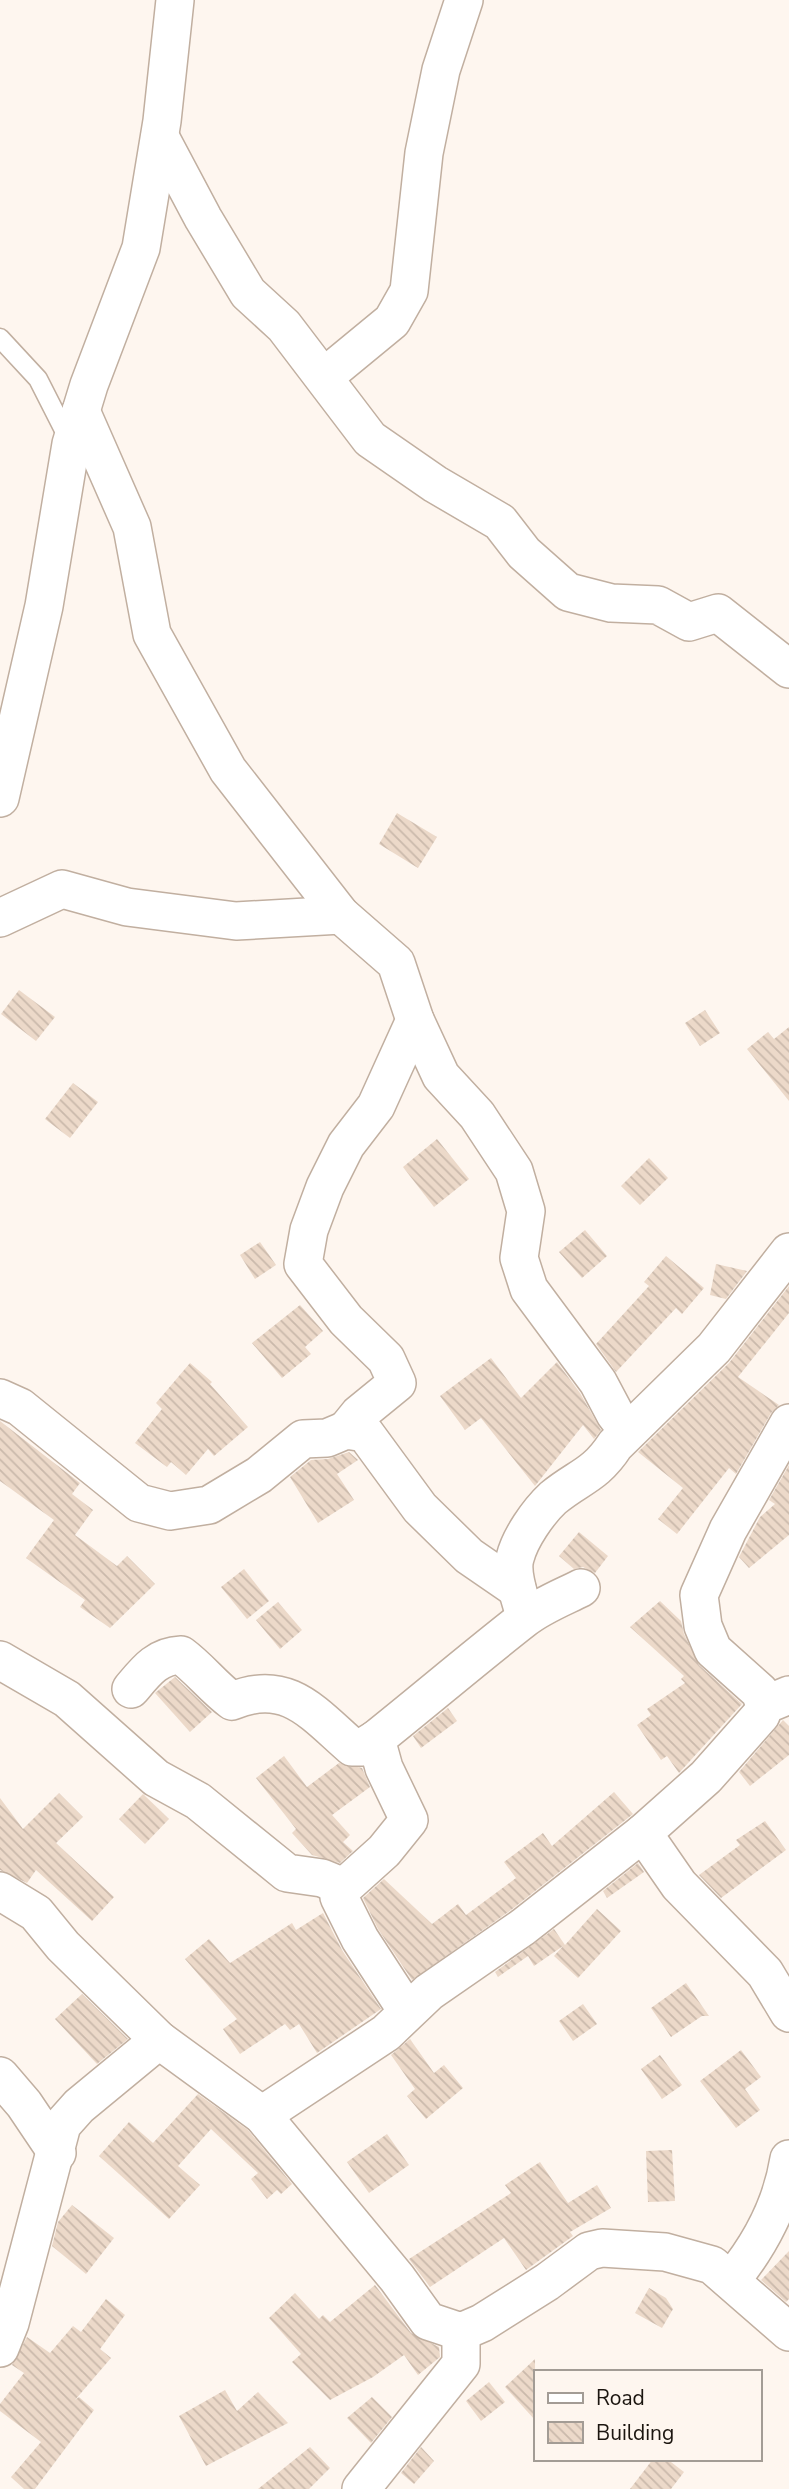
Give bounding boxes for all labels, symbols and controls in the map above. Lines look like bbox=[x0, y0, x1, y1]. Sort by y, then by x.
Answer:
legend bbox=[534, 2370, 761, 2461]
text: Road bbox=[596, 2384, 645, 2412]
text: Building bbox=[596, 2419, 674, 2447]

